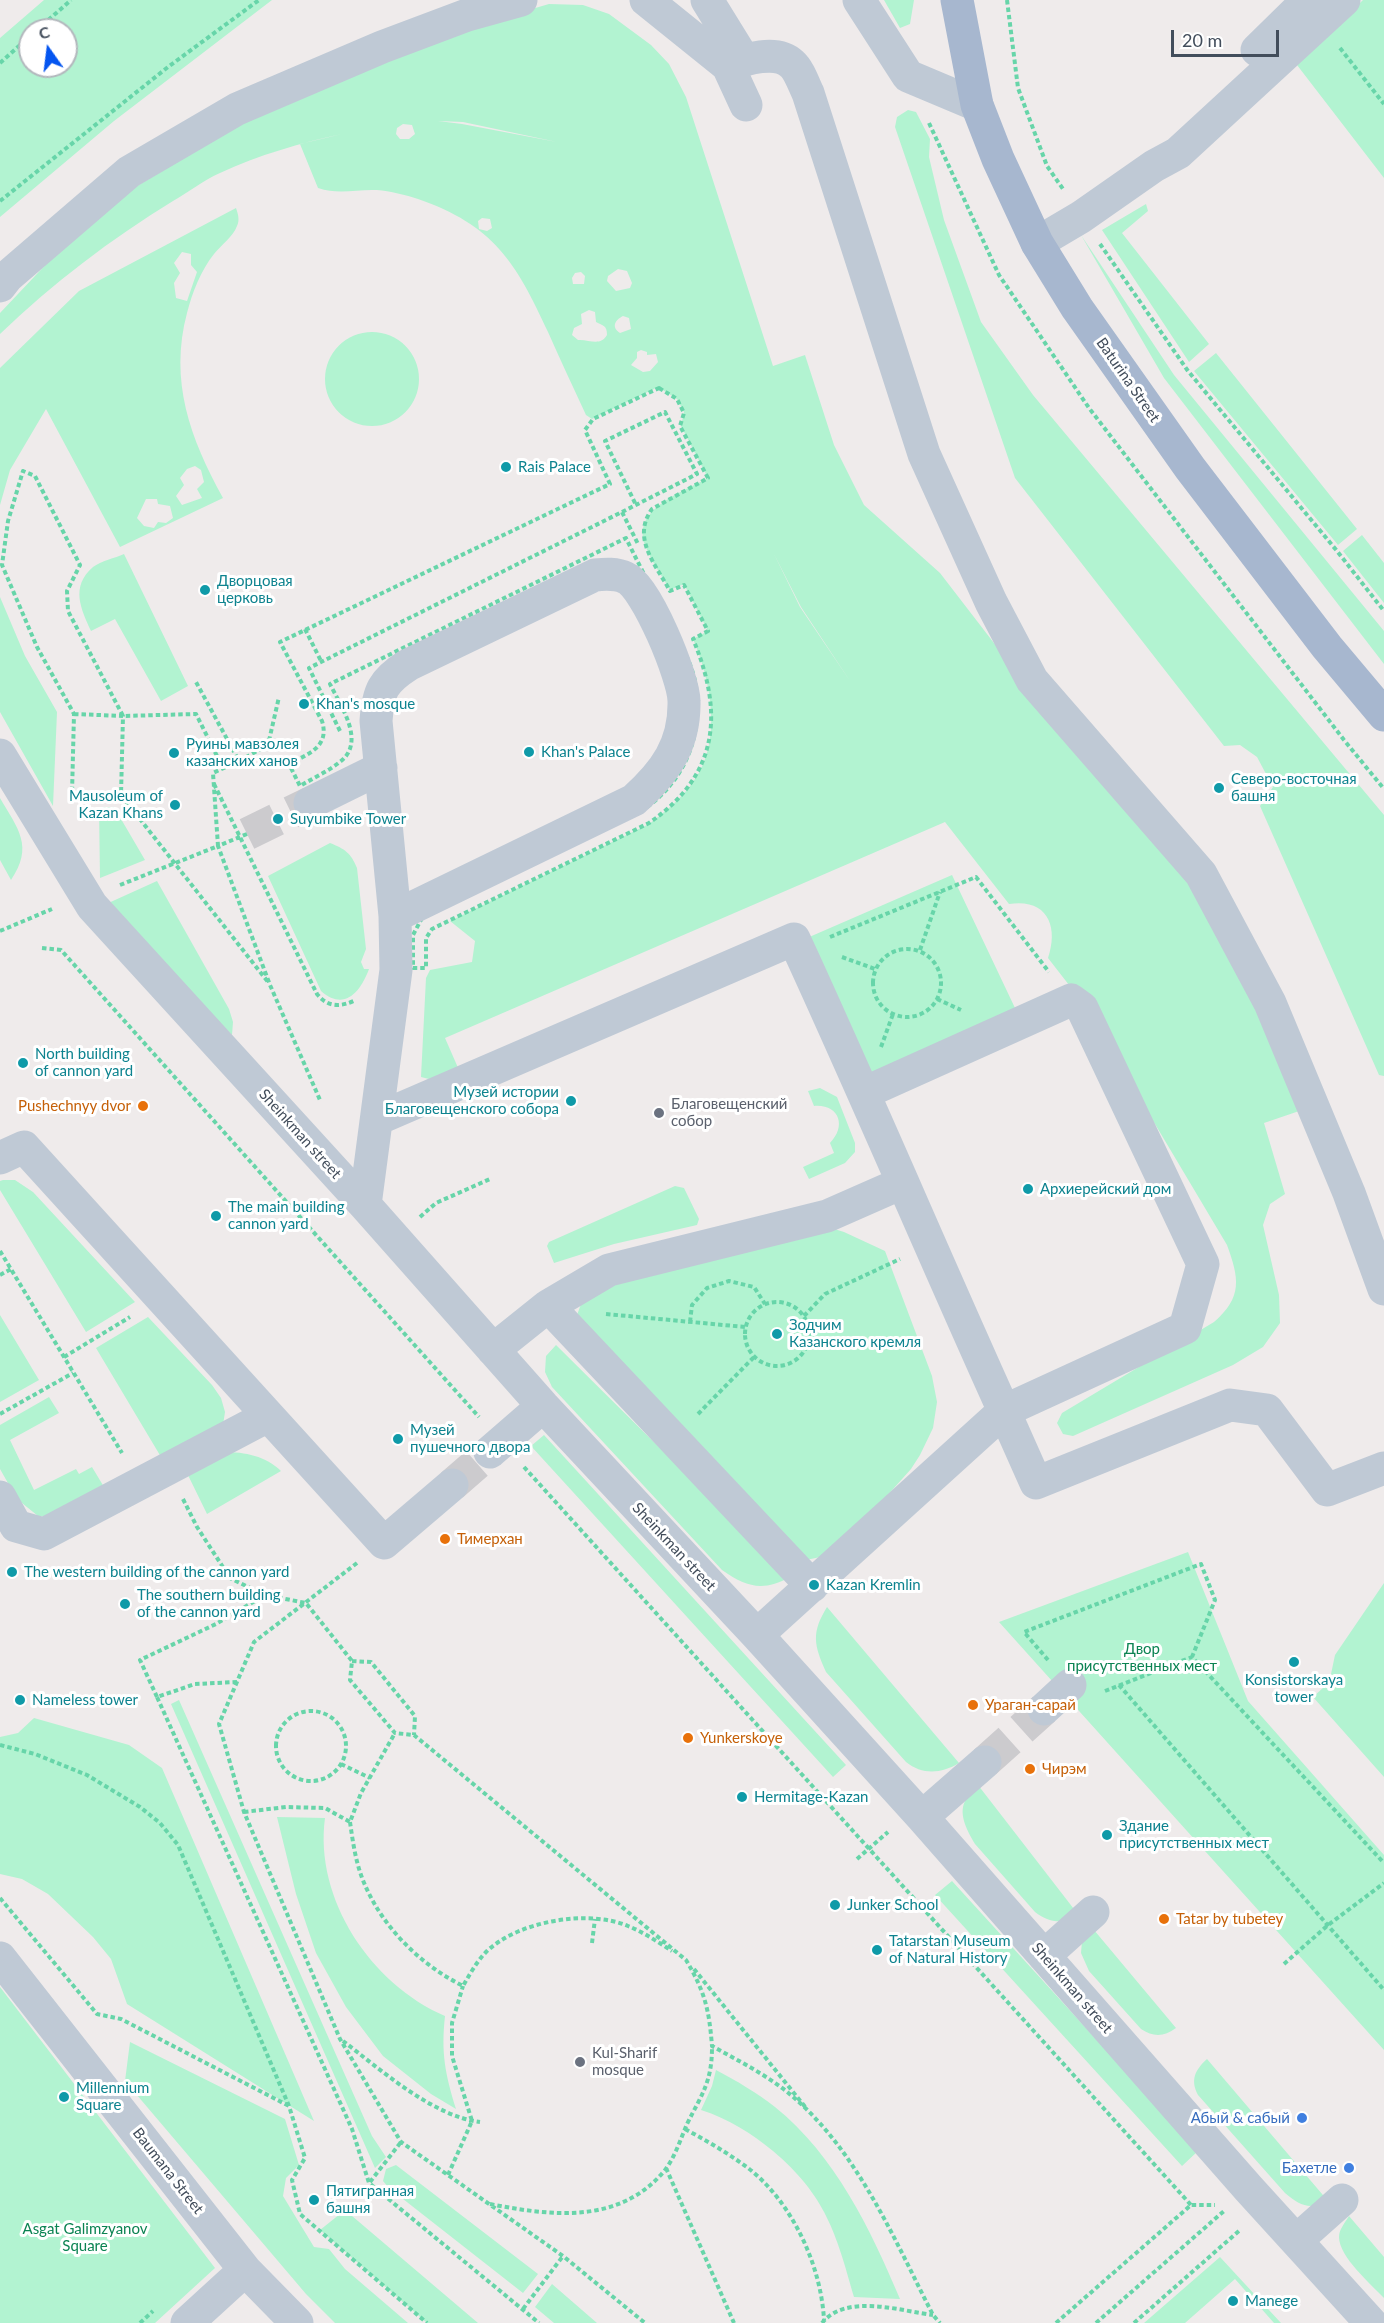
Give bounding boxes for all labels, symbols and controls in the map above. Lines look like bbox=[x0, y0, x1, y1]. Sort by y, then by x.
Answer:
north arrow bbox=[18, 18, 78, 78]
scale bar bbox=[1174, 18, 1282, 56]
text: С bbox=[37, 21, 51, 42]
text: 20 m bbox=[1182, 29, 1222, 51]
street label: Baturina Street bbox=[1092, 334, 1164, 426]
place label: Rais Palace bbox=[518, 458, 591, 476]
marker: Rais Palace bbox=[499, 460, 513, 474]
place label: Дворцовая церковь bbox=[217, 572, 293, 607]
marker: Дворцовая церковь bbox=[198, 583, 212, 597]
place label: Khan's mosque bbox=[316, 695, 415, 713]
marker: Khan's mosque bbox=[297, 697, 311, 711]
place label: Руины мавзолея казанских ханов bbox=[186, 735, 299, 770]
place label: Khan's Palace bbox=[541, 743, 630, 761]
marker: Khan's Palace bbox=[522, 745, 536, 759]
marker: Руины мавзолея казанских ханов bbox=[167, 746, 181, 760]
place label: Северо-восточная башня bbox=[1231, 770, 1357, 805]
marker: Северо-восточная башня bbox=[1212, 781, 1226, 795]
place label: Mausoleum of Kazan Khans bbox=[69, 787, 163, 822]
marker: Mausoleum of Kazan Khans bbox=[168, 798, 182, 812]
place label: Suyumbike Tower bbox=[290, 810, 406, 828]
marker: Suyumbike Tower bbox=[271, 812, 285, 826]
place label: North building of cannon yard bbox=[35, 1045, 133, 1080]
marker: North building of cannon yard bbox=[16, 1056, 30, 1070]
place label: Музей истории Благовещенского собора bbox=[385, 1083, 559, 1118]
street label: Sheinkman street bbox=[255, 1086, 345, 1182]
marker: Музей истории Благовещенского собора bbox=[564, 1094, 578, 1108]
place label: Благовещенский собор bbox=[671, 1095, 787, 1130]
place label: Pushechnyy dvor bbox=[18, 1097, 131, 1115]
marker: Pushechnyy dvor bbox=[136, 1099, 150, 1113]
marker: Благовещенский собор bbox=[652, 1106, 666, 1120]
place label: Архиерейский дом bbox=[1040, 1180, 1171, 1198]
marker: Архиерейский дом bbox=[1021, 1182, 1035, 1196]
place label: The main building cannon yard bbox=[228, 1198, 345, 1233]
marker: The main building cannon yard bbox=[209, 1209, 223, 1223]
place label: Зодчим Казанского кремля bbox=[789, 1316, 921, 1351]
marker: Зодчим Казанского кремля bbox=[770, 1327, 784, 1341]
place label: Музей пушечного двора bbox=[410, 1421, 530, 1456]
marker: Музей пушечного двора bbox=[391, 1432, 405, 1446]
street label: Sheinkman street bbox=[629, 1499, 719, 1595]
place label: Тимерхан bbox=[457, 1530, 523, 1548]
marker: Тимерхан bbox=[438, 1532, 452, 1546]
place label: The western building of the cannon yard bbox=[24, 1563, 289, 1581]
marker: The western building of the cannon yard bbox=[5, 1565, 19, 1579]
place label: Kazan Kremlin bbox=[826, 1576, 921, 1594]
marker: Kazan Kremlin bbox=[807, 1578, 821, 1592]
place label: The southern building of the cannon yard bbox=[137, 1586, 281, 1621]
marker: The southern building of the cannon yard bbox=[118, 1597, 132, 1611]
park label: Двор присутственных мест bbox=[1067, 1640, 1217, 1675]
marker: Konsistorskaya tower bbox=[1287, 1655, 1301, 1669]
place label: Konsistorskaya tower bbox=[1245, 1671, 1343, 1706]
place label: Nameless tower bbox=[32, 1691, 138, 1709]
marker: Nameless tower bbox=[13, 1693, 27, 1707]
place label: Ураган-сарай bbox=[985, 1696, 1076, 1714]
marker: Ураган-сарай bbox=[966, 1698, 980, 1712]
place label: Yunkerskoye bbox=[700, 1729, 783, 1747]
marker: Yunkerskoye bbox=[681, 1731, 695, 1745]
place label: Чирэм bbox=[1042, 1760, 1087, 1778]
marker: Чирэм bbox=[1023, 1762, 1037, 1776]
place label: Hermitage-Kazan bbox=[754, 1788, 868, 1806]
marker: Hermitage-Kazan bbox=[735, 1790, 749, 1804]
place label: Здание присутственных мест bbox=[1119, 1817, 1269, 1852]
marker: Здание присутственных мест bbox=[1100, 1828, 1114, 1842]
place label: Junker School bbox=[847, 1896, 938, 1914]
marker: Junker School bbox=[828, 1898, 842, 1912]
place label: Tatar by tubetey bbox=[1176, 1910, 1283, 1928]
marker: Tatar by tubetey bbox=[1157, 1912, 1171, 1926]
place label: Tatarstan Museum of Natural History bbox=[889, 1932, 1011, 1967]
street label: Sheinkman street bbox=[1028, 1939, 1116, 2037]
marker: Tatarstan Museum of Natural History bbox=[870, 1943, 884, 1957]
place label: Kul-Sharif mosque bbox=[592, 2044, 657, 2079]
marker: Kul-Sharif mosque bbox=[573, 2055, 587, 2069]
place label: Millennium Square bbox=[76, 2079, 149, 2114]
marker: Millennium Square bbox=[57, 2090, 71, 2104]
place label: Абый & сабый bbox=[1191, 2109, 1290, 2127]
marker: Абый & сабый bbox=[1295, 2111, 1309, 2125]
street label: Baumana Street bbox=[129, 2124, 207, 2218]
place label: Бахетле bbox=[1282, 2159, 1337, 2177]
marker: Бахетле bbox=[1342, 2161, 1356, 2175]
place label: Пятигранная башня bbox=[326, 2182, 414, 2217]
marker: Пятигранная башня bbox=[307, 2193, 321, 2207]
park label: Asgat Galimzyanov Square bbox=[22, 2220, 148, 2255]
place label: Manege bbox=[1245, 2292, 1298, 2310]
marker: Manege bbox=[1226, 2294, 1240, 2308]

